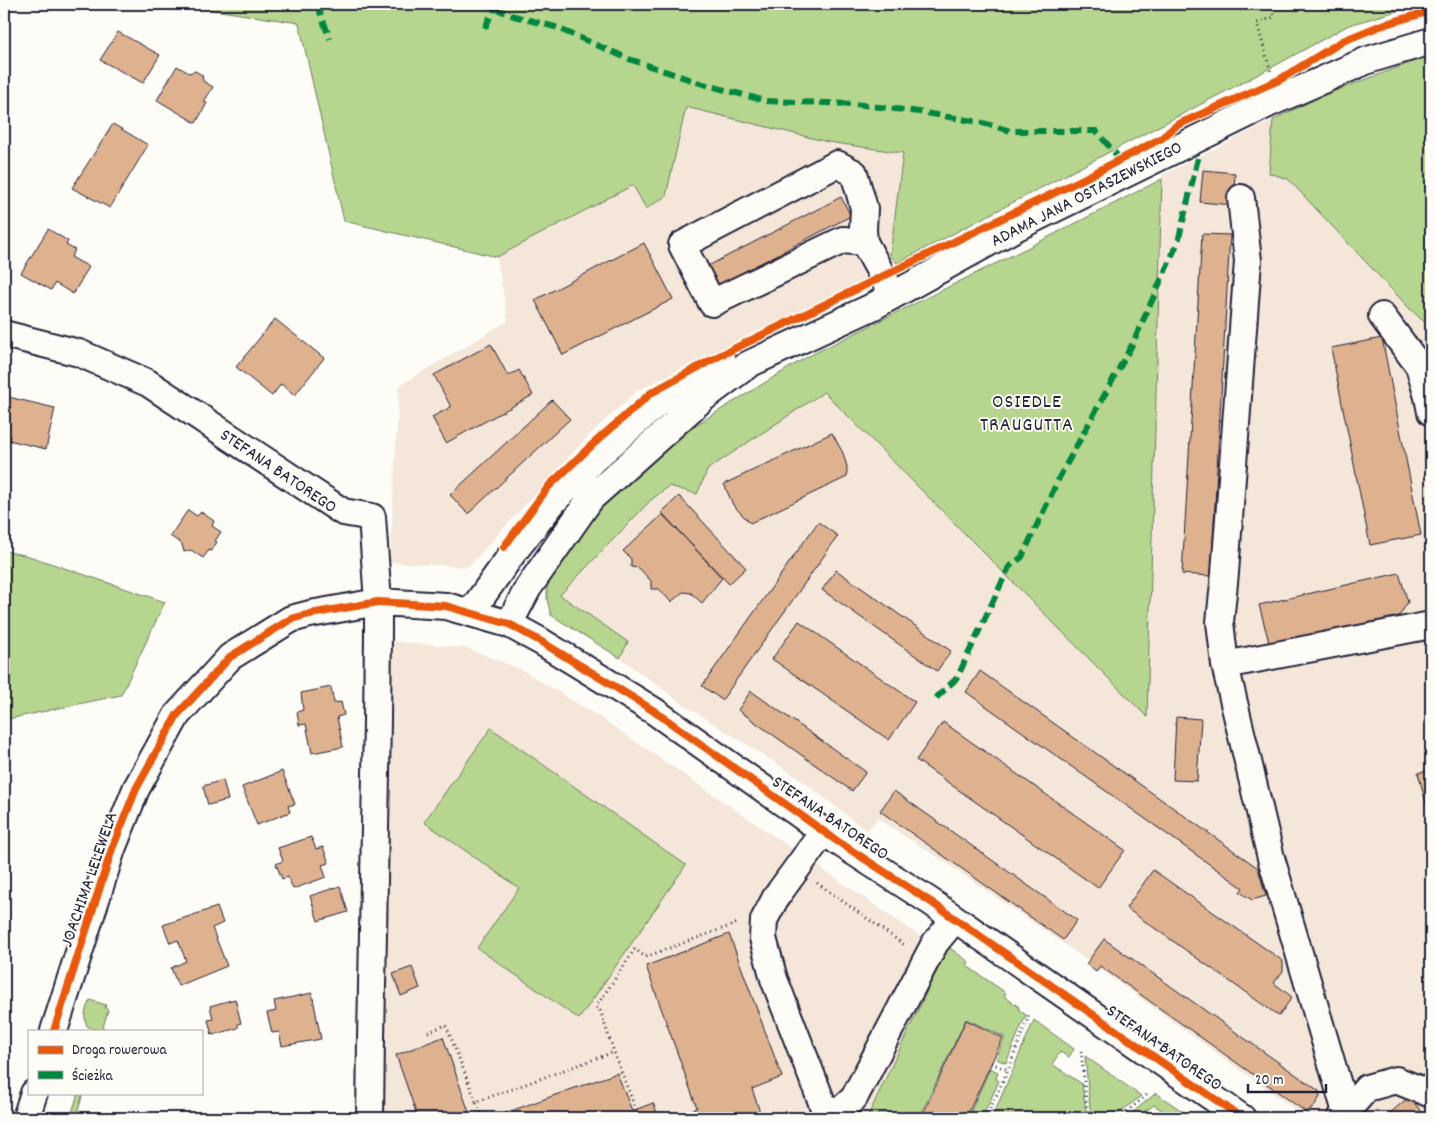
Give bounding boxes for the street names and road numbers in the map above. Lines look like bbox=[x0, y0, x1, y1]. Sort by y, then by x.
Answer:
street label: ADAMA JANA OSTASZEWSKIEGO bbox=[987, 136, 1187, 254]
street label: STEFANA BATOREGO bbox=[214, 424, 341, 521]
street label: STEFANA BATOREGO bbox=[766, 771, 893, 868]
street label: JOACHIMA LELEWELA bbox=[55, 809, 125, 951]
street label: STEFANA BATOREGO bbox=[1101, 1000, 1227, 1098]

